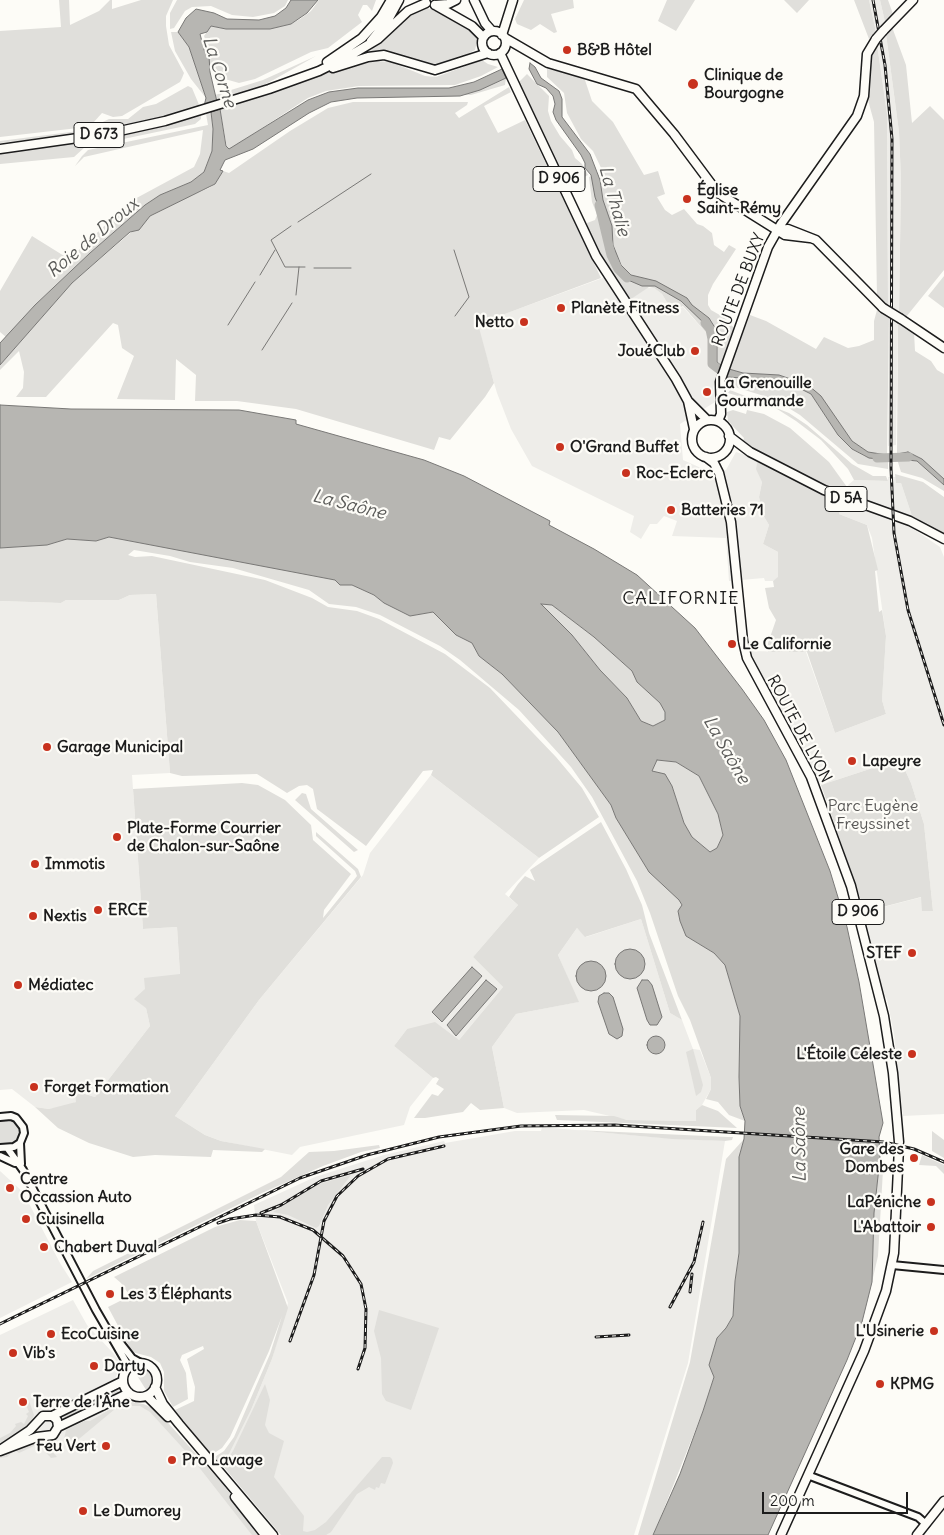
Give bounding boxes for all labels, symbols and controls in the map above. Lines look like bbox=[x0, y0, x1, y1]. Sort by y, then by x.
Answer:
water label: La Corne bbox=[197, 34, 241, 110]
place label: B&B Hôtel bbox=[577, 40, 652, 60]
marker: B&B Hôtel bbox=[561, 44, 573, 56]
place label: Clinique de Bourgogne bbox=[704, 65, 784, 103]
marker: Clinique de Bourgogne bbox=[686, 77, 700, 91]
road number: D 673 bbox=[74, 122, 124, 148]
water label: La Thalie bbox=[594, 163, 634, 239]
road number: D 906 bbox=[533, 166, 585, 192]
place label: Église Saint-Rémy bbox=[697, 180, 781, 218]
water label: Roie de Droux bbox=[43, 193, 143, 283]
marker: Église Saint-Rémy bbox=[681, 193, 693, 205]
street label: ROUTE DE BUXY bbox=[709, 231, 769, 349]
place label: Planète Fitness bbox=[571, 298, 679, 318]
marker: Planète Fitness bbox=[555, 302, 567, 314]
place label: Netto bbox=[475, 312, 514, 332]
marker: Netto bbox=[518, 316, 530, 328]
place label: JouéClub bbox=[618, 341, 685, 361]
marker: JouéClub bbox=[689, 345, 701, 357]
place label: La Grenouille Gourmande bbox=[717, 373, 812, 411]
marker: La Grenouille Gourmande bbox=[701, 386, 713, 398]
place label: O'Grand Buffet bbox=[570, 437, 679, 457]
marker: O'Grand Buffet bbox=[554, 441, 566, 453]
place label: Roc-Eclerc bbox=[636, 463, 713, 483]
marker: Roc-Eclerc bbox=[620, 467, 632, 479]
water label: La Saône bbox=[310, 485, 388, 525]
road number: D 5A bbox=[825, 486, 867, 512]
place label: Batteries 71 bbox=[681, 500, 764, 520]
marker: Batteries 71 bbox=[665, 504, 677, 516]
district label: CALIFORNIE bbox=[621, 588, 741, 610]
place label: Le Californie bbox=[742, 634, 831, 654]
marker: Le Californie bbox=[726, 638, 738, 650]
street label: ROUTE DE LYON bbox=[763, 672, 835, 786]
water label: La Saône bbox=[698, 712, 754, 788]
place label: Garage Municipal bbox=[57, 737, 183, 757]
marker: Garage Municipal bbox=[41, 741, 53, 753]
place label: Lapeyre bbox=[862, 751, 921, 771]
marker: Lapeyre bbox=[846, 755, 858, 767]
park label: Parc Eugène Freyssinet bbox=[828, 796, 918, 834]
place label: Plate-Forme Courrier de Chalon-sur-Saône bbox=[127, 818, 281, 856]
marker: Plate-Forme Courrier de Chalon-sur-Saône bbox=[111, 831, 123, 843]
place label: Immotis bbox=[45, 854, 105, 874]
marker: Immotis bbox=[29, 858, 41, 870]
place label: ERCE bbox=[108, 900, 147, 920]
road number: D 906 bbox=[832, 900, 884, 924]
marker: ERCE bbox=[92, 904, 104, 916]
place label: Nextis bbox=[43, 906, 87, 926]
marker: Nextis bbox=[27, 910, 39, 922]
place label: STEF bbox=[866, 943, 902, 963]
marker: STEF bbox=[906, 947, 918, 959]
place label: Médiatec bbox=[28, 975, 94, 995]
marker: Médiatec bbox=[12, 979, 24, 991]
place label: L'Étoile Céleste bbox=[796, 1044, 902, 1064]
marker: L'Étoile Céleste bbox=[906, 1048, 918, 1060]
place label: Forget Formation bbox=[44, 1077, 169, 1097]
marker: Forget Formation bbox=[28, 1081, 40, 1093]
water label: La Saône bbox=[789, 1107, 811, 1183]
place label: Gare des Dombes bbox=[840, 1139, 904, 1177]
marker: Gare des Dombes bbox=[908, 1152, 920, 1164]
place label: Centre Occassion Auto bbox=[20, 1169, 132, 1207]
marker: Centre Occassion Auto bbox=[4, 1182, 16, 1194]
place label: LaPéniche bbox=[847, 1192, 921, 1212]
marker: LaPéniche bbox=[925, 1196, 937, 1208]
place label: Cuisinella bbox=[36, 1209, 104, 1229]
marker: Cuisinella bbox=[20, 1213, 32, 1225]
place label: L'Abattoir bbox=[853, 1217, 921, 1237]
marker: L'Abattoir bbox=[925, 1221, 937, 1233]
place label: Chabert Duval bbox=[54, 1237, 157, 1257]
marker: Chabert Duval bbox=[38, 1241, 50, 1253]
place label: Les 3 Éléphants bbox=[120, 1284, 232, 1304]
marker: Les 3 Éléphants bbox=[104, 1288, 116, 1300]
place label: L'Usinerie bbox=[855, 1321, 924, 1341]
place label: EcoCuisine bbox=[61, 1324, 139, 1344]
marker: L'Usinerie bbox=[928, 1325, 940, 1337]
marker: EcoCuisine bbox=[45, 1328, 57, 1340]
place label: Vib's bbox=[23, 1343, 55, 1363]
marker: Vib's bbox=[7, 1347, 19, 1359]
place label: Darty bbox=[104, 1356, 145, 1376]
marker: Darty bbox=[88, 1360, 100, 1372]
place label: KPMG bbox=[890, 1374, 934, 1394]
marker: KPMG bbox=[874, 1378, 886, 1390]
place label: Terre de l'Âne bbox=[33, 1392, 130, 1412]
marker: Terre de l'Âne bbox=[17, 1396, 29, 1408]
place label: Feu Vert bbox=[36, 1436, 96, 1456]
marker: Feu Vert bbox=[100, 1440, 112, 1452]
place label: Pro Lavage bbox=[182, 1450, 263, 1470]
marker: Pro Lavage bbox=[166, 1454, 178, 1466]
scale bar bbox=[764, 1482, 910, 1514]
text: 200 m bbox=[770, 1491, 815, 1510]
place label: Le Dumorey bbox=[93, 1501, 181, 1521]
marker: Le Dumorey bbox=[77, 1505, 89, 1517]

